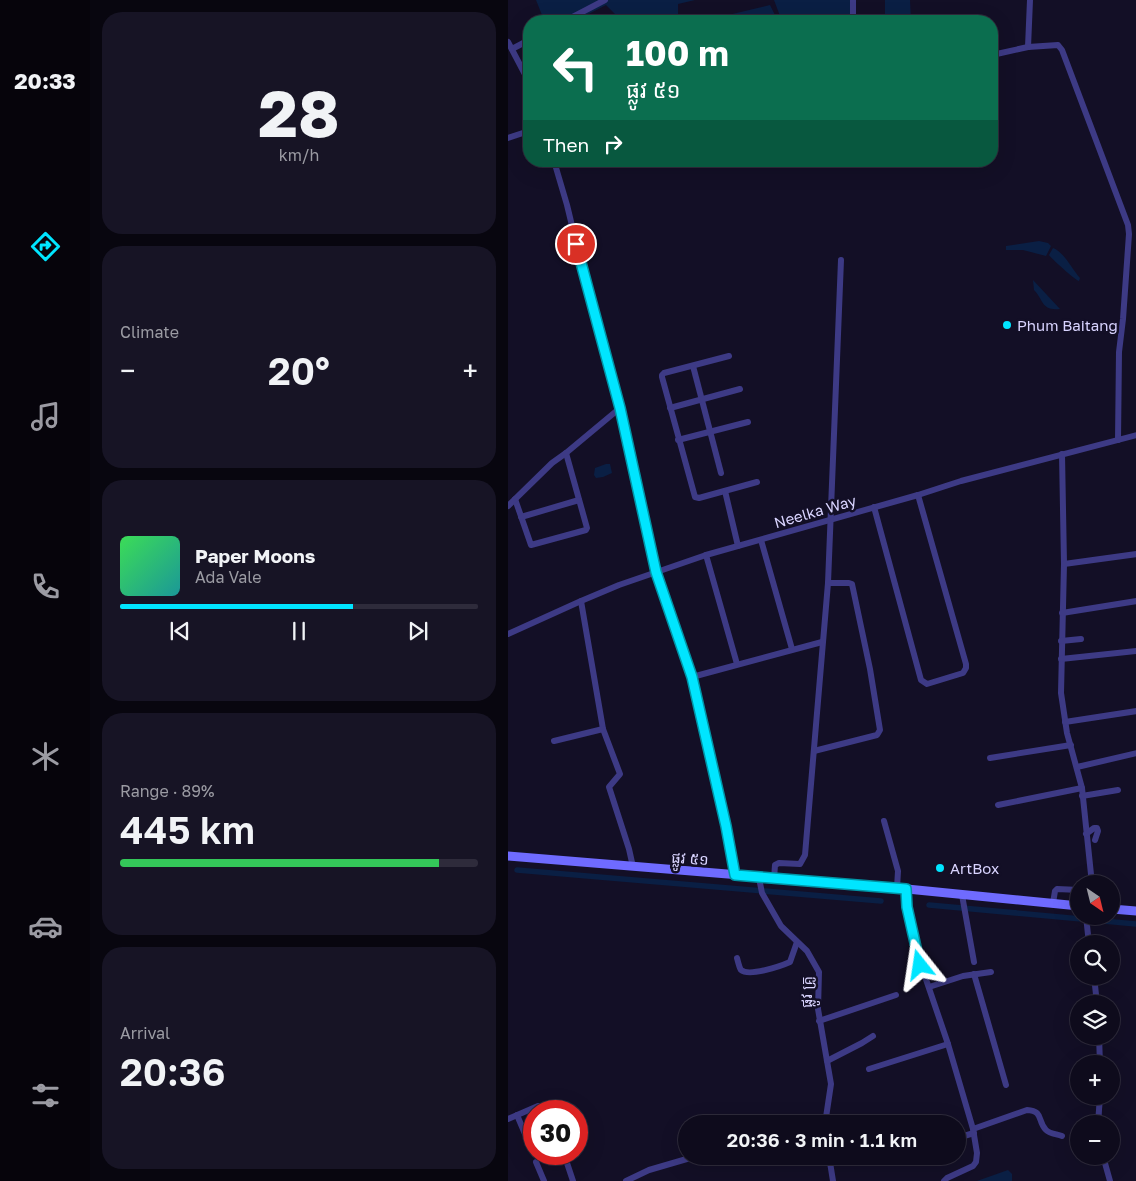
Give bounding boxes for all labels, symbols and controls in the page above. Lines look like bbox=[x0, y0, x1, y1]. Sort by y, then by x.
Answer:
text: 100 m bbox=[626, 32, 729, 74]
icon: left bbox=[543, 35, 608, 100]
text: 20:33 bbox=[14, 67, 76, 94]
text: 28 bbox=[258, 73, 340, 151]
text: ផ្លូវ ៥១ bbox=[626, 76, 681, 103]
icon: right bbox=[599, 130, 627, 158]
text: Then bbox=[543, 133, 589, 156]
text: km/h bbox=[279, 145, 319, 165]
pin bbox=[555, 223, 597, 265]
icon: directions bbox=[28, 229, 63, 264]
icon: arrive bbox=[562, 230, 590, 258]
place label: Phum Baitang bbox=[1017, 316, 1118, 334]
marker: Phum Baitang bbox=[1001, 319, 1013, 331]
text: Climate bbox=[120, 322, 179, 342]
text: 20° bbox=[268, 348, 330, 393]
text: − bbox=[120, 354, 135, 387]
text: + bbox=[463, 354, 478, 387]
icon: music bbox=[28, 399, 63, 434]
street label: Neelka Way bbox=[772, 491, 859, 531]
text: Paper Moons bbox=[195, 544, 315, 567]
text: Ada Vale bbox=[195, 567, 261, 587]
icon: phone bbox=[28, 569, 63, 604]
icon: previous bbox=[166, 617, 194, 645]
icon: pause bbox=[285, 617, 313, 645]
icon: next bbox=[404, 617, 432, 645]
icon: climate bbox=[28, 739, 63, 774]
text: Range · 89% bbox=[120, 781, 214, 801]
text: 445 km bbox=[120, 807, 255, 852]
street label: ផ្លូវ ៥១ bbox=[670, 848, 709, 874]
place label: ArtBox bbox=[950, 859, 999, 877]
marker: ArtBox bbox=[934, 862, 946, 874]
north arrow bbox=[1070, 875, 1120, 925]
map controls bbox=[1070, 875, 1120, 1165]
icon: car bbox=[28, 909, 63, 944]
button: search bbox=[1070, 935, 1120, 985]
position arrow bbox=[893, 938, 945, 990]
street label: ផ្លូវ គ្រូ bbox=[797, 976, 820, 1008]
button: layers bbox=[1070, 995, 1120, 1045]
text: Arrival bbox=[120, 1023, 170, 1043]
text: 20:36 bbox=[120, 1049, 226, 1094]
button: + bbox=[1070, 1055, 1120, 1105]
icon: filters bbox=[28, 1078, 63, 1113]
speed limit sign: 30 bbox=[523, 1100, 588, 1165]
button: − bbox=[1070, 1115, 1120, 1165]
text: 20:36 · 3 min · 1.1 km bbox=[727, 1128, 917, 1151]

